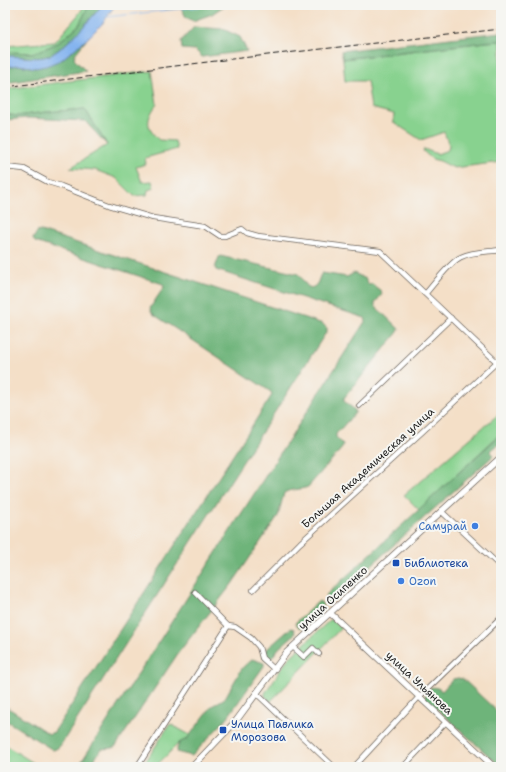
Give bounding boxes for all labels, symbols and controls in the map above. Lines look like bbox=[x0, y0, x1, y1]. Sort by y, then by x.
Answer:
street label: Большая Академическая улица bbox=[298, 404, 438, 532]
place label: Самурай bbox=[418, 519, 467, 534]
marker: Самурай bbox=[470, 521, 480, 531]
place label: Библиотека bbox=[404, 556, 468, 571]
marker: Библиотека bbox=[391, 558, 401, 568]
street label: улица Осипенко bbox=[295, 563, 371, 633]
place label: Ozon bbox=[409, 574, 437, 589]
marker: Ozon bbox=[396, 576, 406, 586]
street label: улица Ульянова bbox=[382, 648, 456, 718]
place label: Улица Павлика Морозова bbox=[231, 717, 314, 745]
marker: Улица Павлика Морозова bbox=[218, 725, 228, 735]

